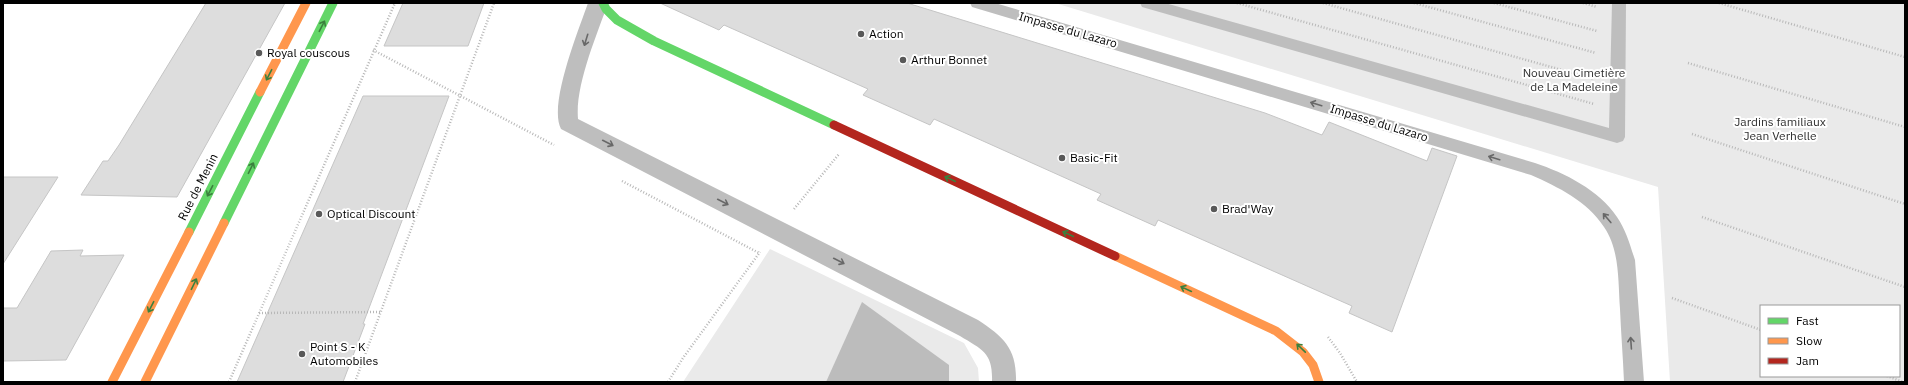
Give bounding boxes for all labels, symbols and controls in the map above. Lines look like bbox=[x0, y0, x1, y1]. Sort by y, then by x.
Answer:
street label: Impasse du Lazaro bbox=[1017, 8, 1119, 51]
one-way arrow bbox=[318, 21, 326, 33]
place label: Action bbox=[869, 26, 903, 41]
marker: Action bbox=[856, 29, 866, 39]
one-way arrow bbox=[582, 33, 589, 46]
place label: Royal couscous bbox=[267, 45, 350, 60]
marker: Royal couscous bbox=[254, 48, 264, 58]
place label: Arthur Bonnet bbox=[911, 52, 987, 67]
marker: Arthur Bonnet bbox=[898, 55, 908, 65]
park label: Nouveau Cimetière de La Madeleine bbox=[1523, 65, 1626, 94]
one-way arrow bbox=[265, 69, 272, 81]
one-way arrow bbox=[1310, 100, 1323, 107]
street label: Impasse du Lazaro bbox=[1328, 100, 1430, 145]
park label: Jardins familiaux Jean Verhelle bbox=[1734, 114, 1826, 143]
one-way arrow bbox=[601, 140, 613, 147]
place label: Basic-Fit bbox=[1070, 150, 1118, 165]
street label: Rue de Menin bbox=[174, 151, 221, 223]
marker: Basic-Fit bbox=[1057, 153, 1067, 163]
one-way arrow bbox=[1488, 154, 1501, 161]
one-way arrow bbox=[248, 162, 255, 174]
one-way arrow bbox=[945, 175, 957, 182]
one-way arrow bbox=[206, 185, 213, 197]
one-way arrow bbox=[717, 199, 729, 206]
place label: Brad'Way bbox=[1222, 201, 1274, 216]
marker: Brad'Way bbox=[1209, 204, 1219, 214]
place label: Optical Discount bbox=[327, 206, 416, 221]
marker: Optical Discount bbox=[314, 209, 324, 219]
one-way arrow bbox=[1602, 213, 1611, 223]
one-way arrow bbox=[1062, 230, 1074, 237]
one-way arrow bbox=[833, 258, 845, 266]
one-way arrow bbox=[191, 279, 198, 291]
one-way arrow bbox=[1180, 285, 1192, 292]
one-way arrow bbox=[146, 300, 154, 312]
legend bbox=[1760, 305, 1900, 377]
text: Fast bbox=[1796, 313, 1819, 328]
text: Slow bbox=[1796, 333, 1822, 348]
one-way arrow bbox=[1628, 337, 1635, 350]
place label: Point S - K Automobiles bbox=[310, 339, 378, 368]
one-way arrow bbox=[1296, 344, 1306, 353]
marker: Point S - K Automobiles bbox=[297, 349, 307, 359]
text: Jam bbox=[1796, 353, 1819, 368]

